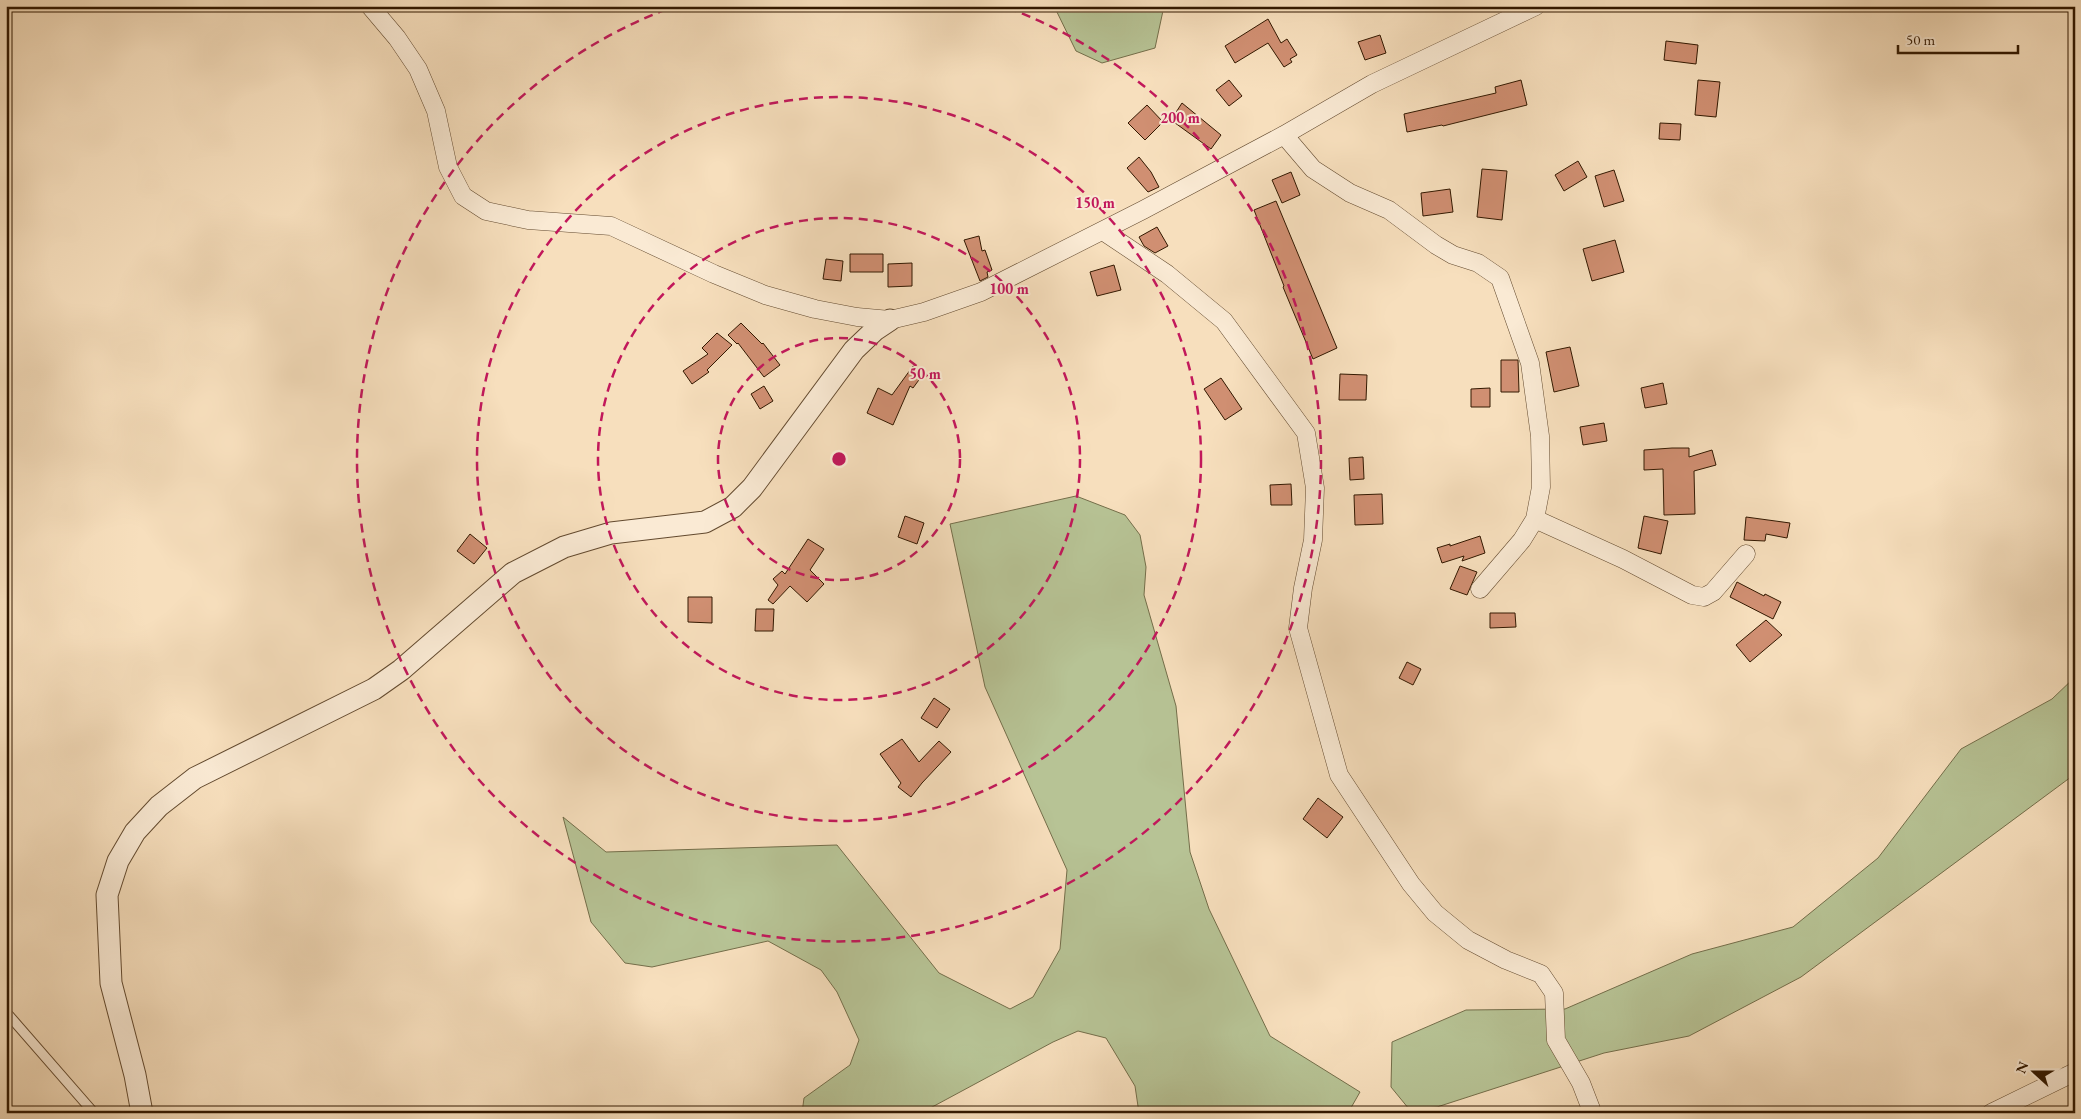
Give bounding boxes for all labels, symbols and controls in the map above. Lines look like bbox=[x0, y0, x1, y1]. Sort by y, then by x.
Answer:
scale bar bbox=[1898, 22, 2018, 54]
text: 50 m bbox=[1906, 30, 1935, 49]
text: 200 m bbox=[1160, 108, 1200, 127]
text: 150 m bbox=[1075, 193, 1115, 212]
text: 100 m bbox=[989, 279, 1029, 298]
text: 50 m bbox=[909, 364, 941, 383]
centre of rings bbox=[830, 450, 848, 468]
north arrow bbox=[2008, 1046, 2058, 1096]
text: N bbox=[2011, 1058, 2033, 1076]

